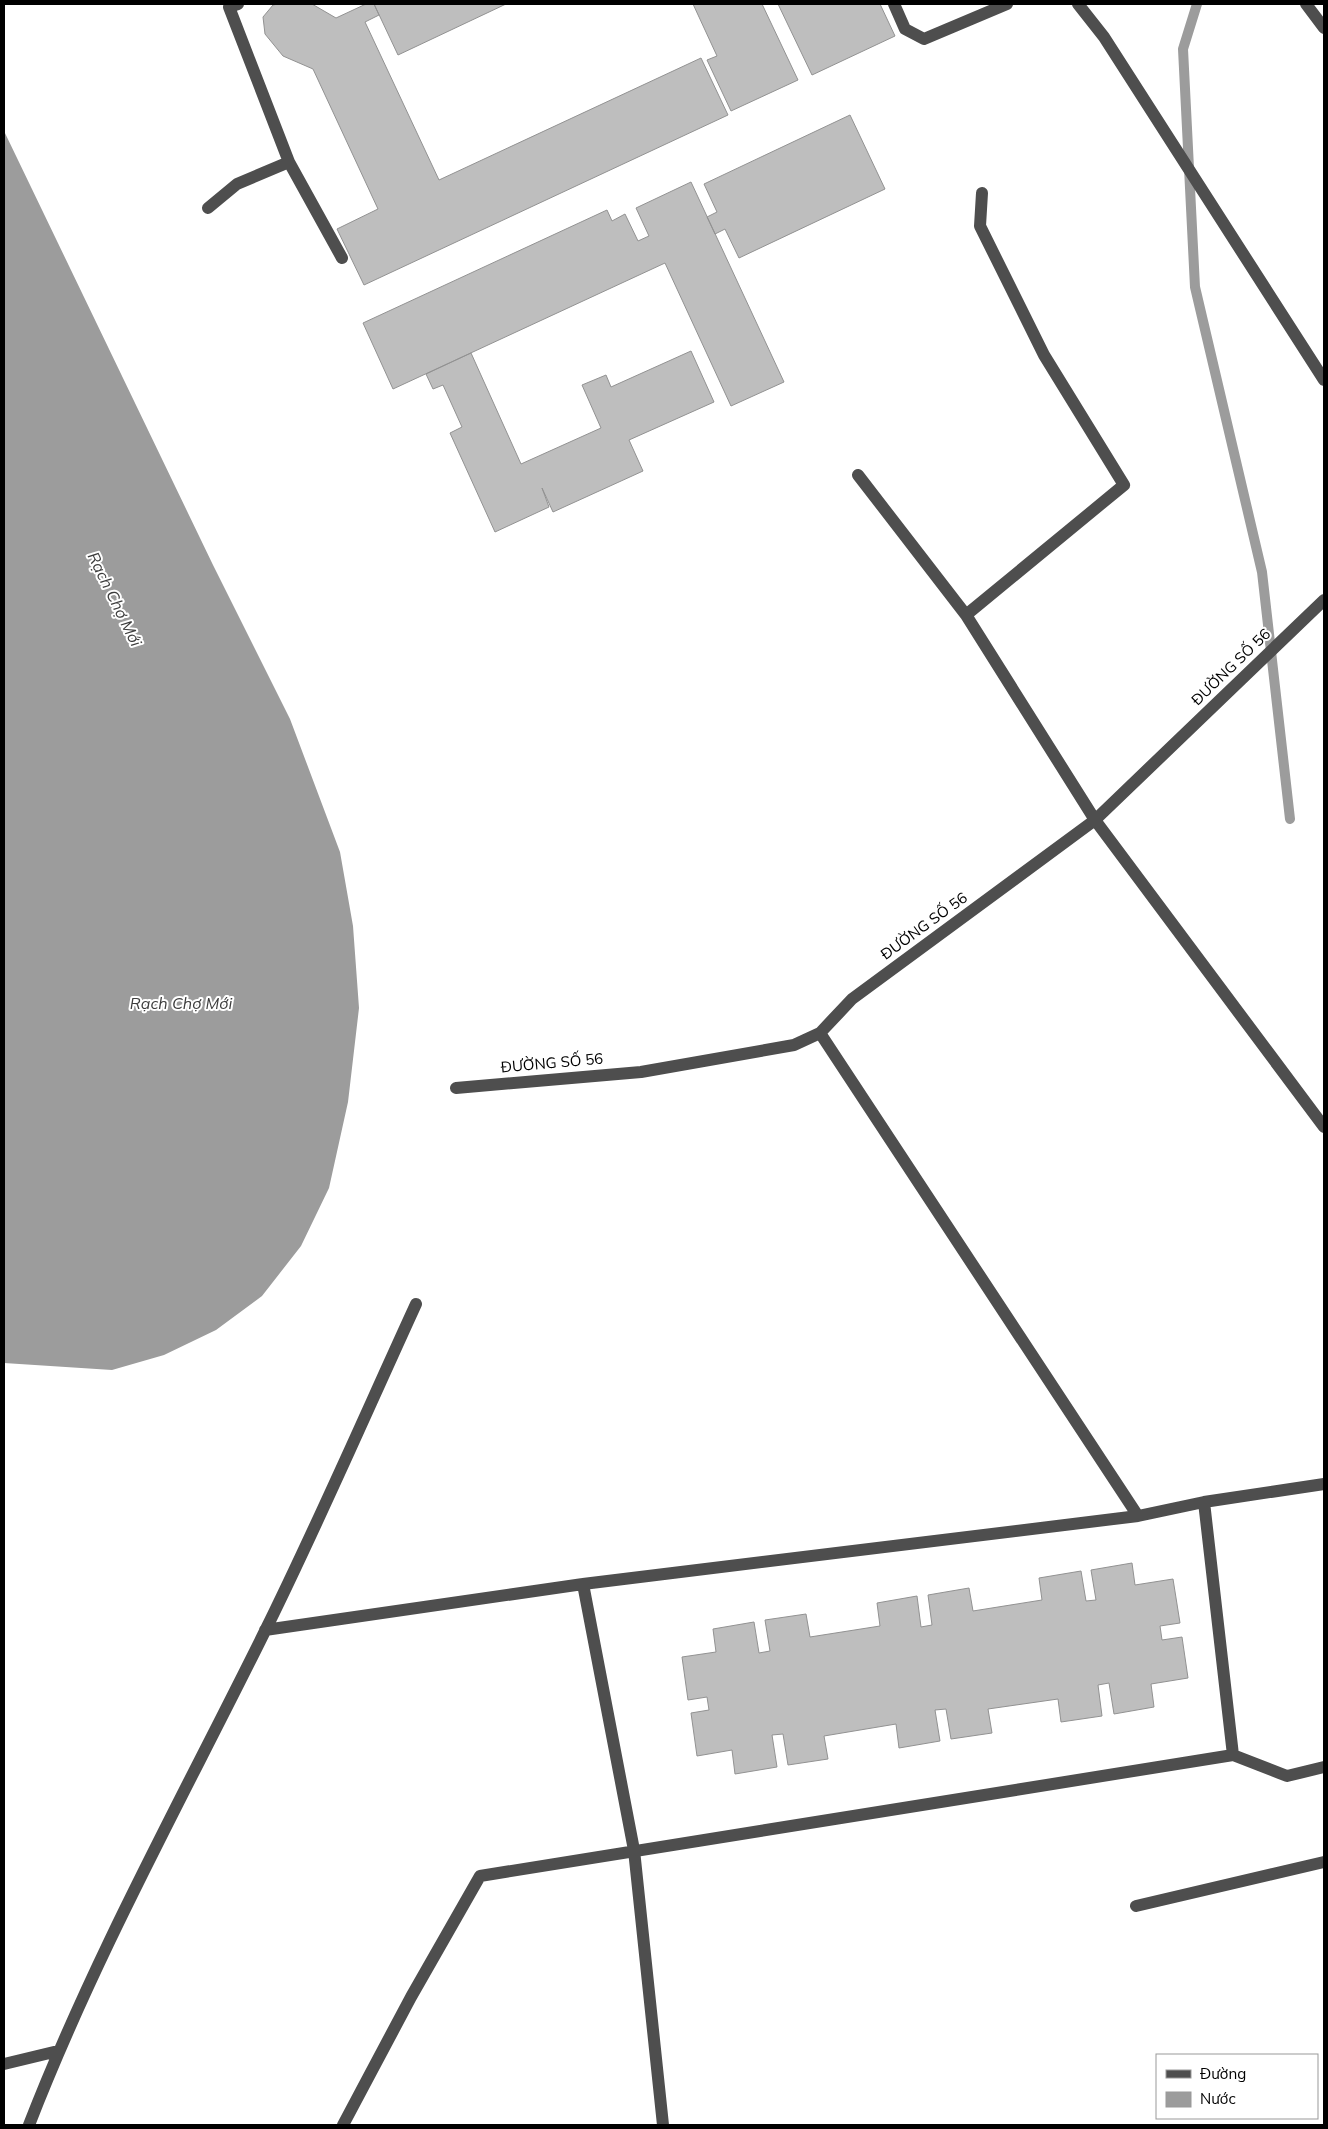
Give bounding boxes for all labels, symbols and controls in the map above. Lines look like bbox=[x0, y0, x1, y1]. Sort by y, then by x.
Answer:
water label: Rạch Chợ Mới bbox=[84, 549, 147, 650]
street label: ĐƯỜNG SỐ 56 bbox=[1186, 623, 1274, 709]
street label: ĐƯỜNG SỐ 56 bbox=[876, 887, 971, 963]
water label: Rạch Chợ Mới bbox=[130, 993, 232, 1013]
street label: ĐƯỜNG SỐ 56 bbox=[500, 1048, 604, 1076]
legend bbox=[1156, 2054, 1318, 2119]
text: Đường bbox=[1200, 2064, 1246, 2083]
text: Nước bbox=[1200, 2089, 1236, 2108]

